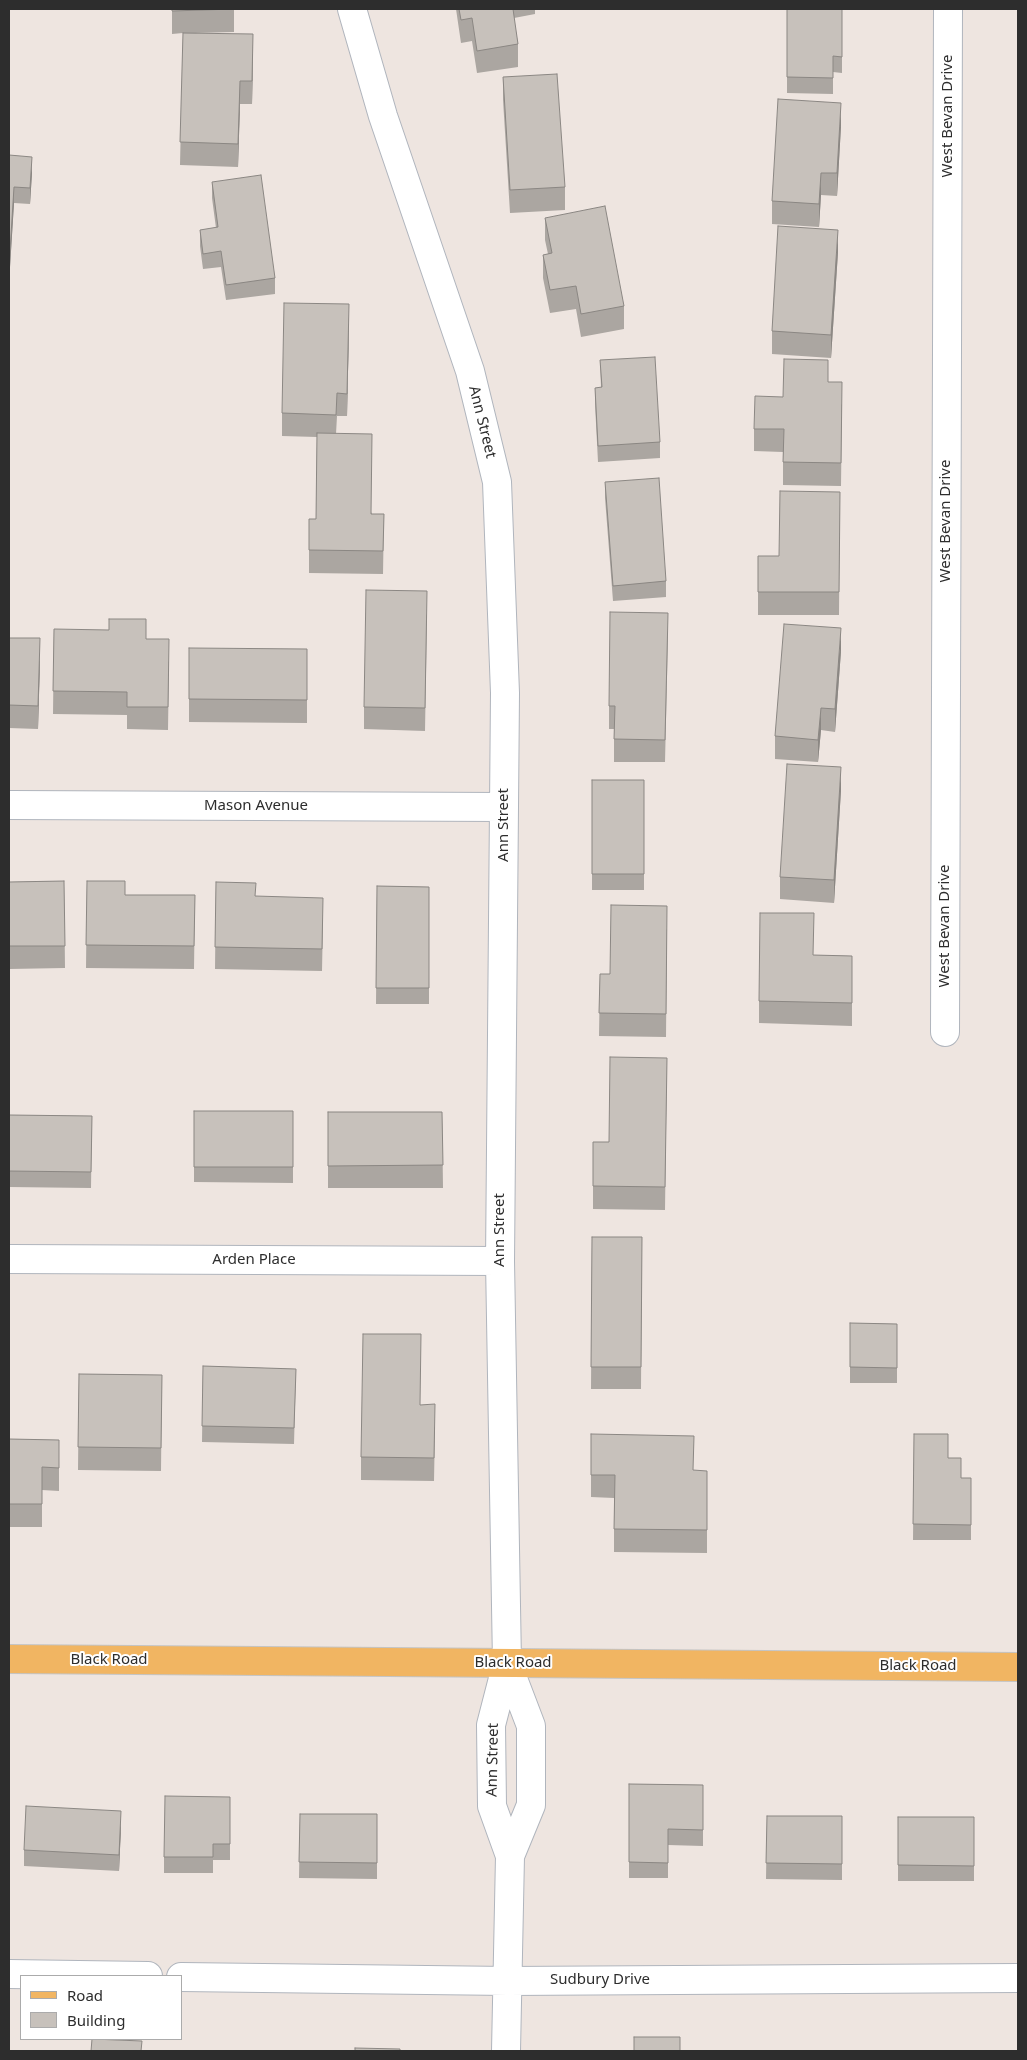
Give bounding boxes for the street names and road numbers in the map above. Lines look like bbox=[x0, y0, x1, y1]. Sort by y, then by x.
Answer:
street label: West Bevan Drive bbox=[939, 55, 957, 177]
street label: Ann Street bbox=[464, 384, 500, 460]
street label: West Bevan Drive bbox=[937, 460, 955, 582]
street label: Ann Street bbox=[495, 788, 513, 862]
street label: Mason Avenue bbox=[204, 797, 308, 815]
street label: West Bevan Drive bbox=[936, 865, 954, 987]
street label: Ann Street bbox=[491, 1193, 509, 1267]
street label: Arden Place bbox=[212, 1251, 296, 1269]
street label: Black Road bbox=[70, 1651, 148, 1669]
street label: Black Road bbox=[474, 1654, 552, 1672]
street label: Black Road bbox=[879, 1657, 957, 1675]
street label: Ann Street bbox=[483, 1723, 503, 1797]
street label: Sudbury Drive bbox=[550, 1971, 650, 1989]

